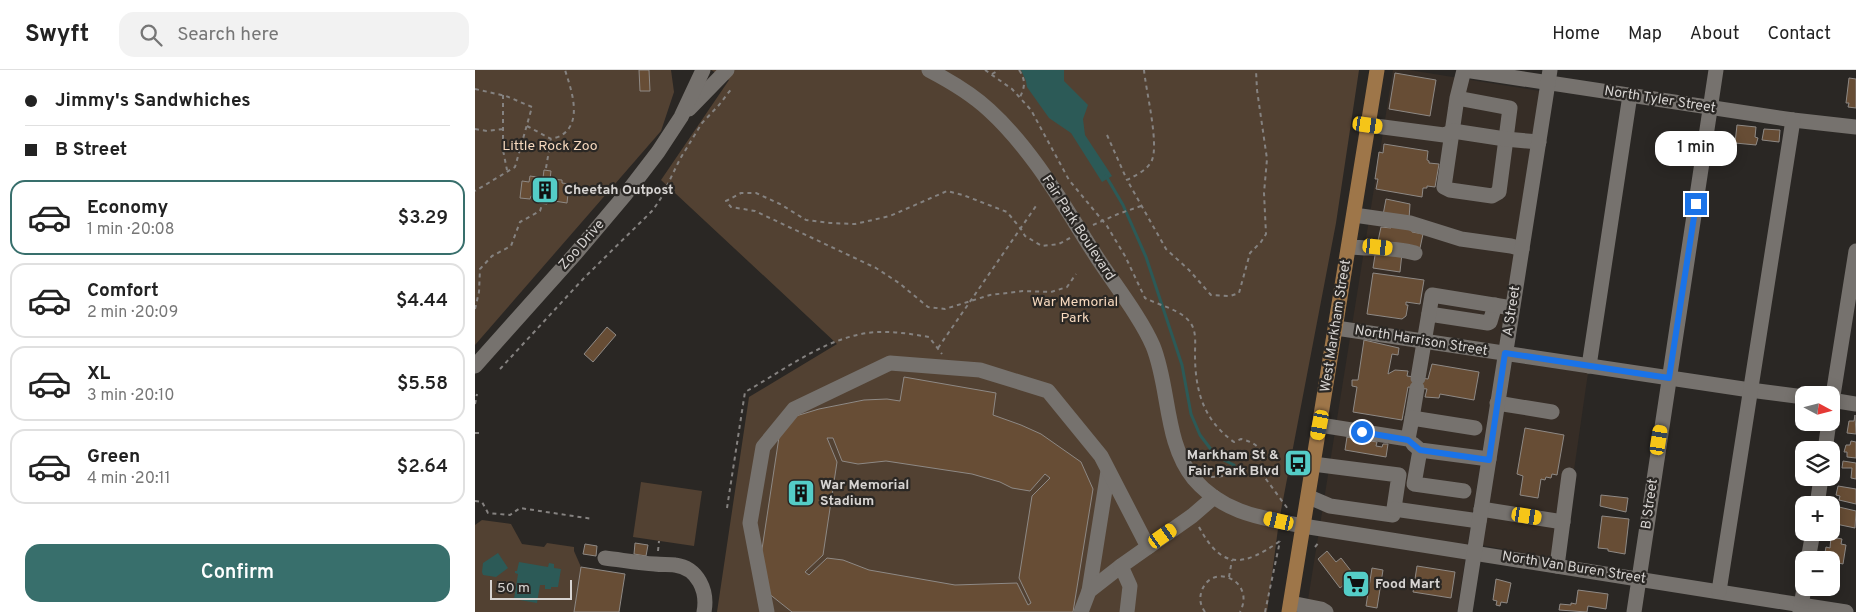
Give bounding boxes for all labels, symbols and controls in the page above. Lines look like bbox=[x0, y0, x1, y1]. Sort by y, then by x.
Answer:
search box bbox=[119, 12, 469, 57]
text: Swyft bbox=[25, 20, 89, 50]
icon: search bbox=[137, 21, 165, 49]
text: Search here bbox=[177, 23, 279, 47]
text: Home bbox=[1552, 23, 1600, 46]
text: Map bbox=[1628, 23, 1662, 46]
text: About bbox=[1690, 23, 1739, 46]
text: Contact bbox=[1767, 23, 1831, 46]
street label: North Tyler Street bbox=[1603, 83, 1717, 117]
text: Jimmy's Sandwhiches bbox=[55, 89, 251, 113]
car bbox=[1352, 115, 1383, 135]
callout: 1 min bbox=[1655, 132, 1737, 166]
text: B Street bbox=[55, 138, 127, 162]
park label: Little Rock Zoo bbox=[502, 138, 598, 155]
text: 1 min bbox=[1677, 138, 1715, 158]
street label: Fair Park Boulevard bbox=[1038, 172, 1118, 284]
building icon: Cheetah Outpost bbox=[530, 175, 560, 205]
place label: Cheetah Outpost bbox=[564, 182, 674, 199]
route end bbox=[1685, 193, 1707, 215]
icon: car bbox=[27, 195, 72, 240]
text: Economy bbox=[87, 196, 168, 220]
text: $3.29 bbox=[398, 206, 448, 230]
street label: Zoo Drive bbox=[556, 216, 608, 274]
text: 1 min · 20:08 bbox=[87, 220, 175, 240]
car bbox=[1362, 238, 1393, 256]
street label: West Markham Street bbox=[1317, 258, 1355, 394]
icon: car bbox=[27, 278, 72, 323]
text: Comfort bbox=[87, 279, 159, 303]
street label: A Street bbox=[1500, 285, 1524, 337]
text: $4.44 bbox=[396, 289, 448, 313]
park label: War Memorial Park bbox=[1032, 294, 1118, 327]
text: 2 min · 20:09 bbox=[87, 303, 178, 323]
street label: North Harrison Street bbox=[1353, 322, 1489, 360]
icon: car bbox=[27, 361, 72, 406]
text: XL bbox=[87, 362, 110, 386]
text: $5.58 bbox=[397, 372, 448, 396]
text: 3 min · 20:10 bbox=[87, 386, 174, 406]
north arrow bbox=[1795, 386, 1840, 431]
map controls bbox=[1795, 386, 1840, 596]
car bbox=[1309, 409, 1330, 441]
route start bbox=[1351, 421, 1373, 443]
car bbox=[1649, 424, 1668, 456]
button: layers bbox=[1795, 441, 1840, 486]
icon: car bbox=[27, 444, 72, 489]
text: Green bbox=[87, 445, 140, 469]
place label: Markham St & Fair Park Blvd bbox=[1187, 447, 1279, 480]
bus stop icon: Markham St & Fair Park Blvd bbox=[1283, 448, 1313, 478]
text: $2.64 bbox=[397, 455, 448, 479]
text: 4 min · 20:11 bbox=[87, 469, 170, 489]
place label: War Memorial Stadium bbox=[820, 477, 909, 510]
building icon: War Memorial Stadium bbox=[786, 478, 816, 508]
street label: B Street bbox=[1638, 478, 1662, 530]
button: + bbox=[1795, 496, 1840, 541]
car bbox=[1511, 506, 1542, 526]
car bbox=[1262, 510, 1295, 532]
car bbox=[1146, 521, 1179, 551]
button: Confirm bbox=[25, 544, 450, 602]
street label: North Van Buren Street bbox=[1501, 548, 1647, 588]
button: − bbox=[1795, 551, 1840, 596]
supermarket icon: Food Mart bbox=[1341, 569, 1371, 599]
place label: Food Mart bbox=[1375, 576, 1440, 593]
scale bar bbox=[490, 577, 573, 600]
text: 50 m bbox=[497, 580, 530, 597]

